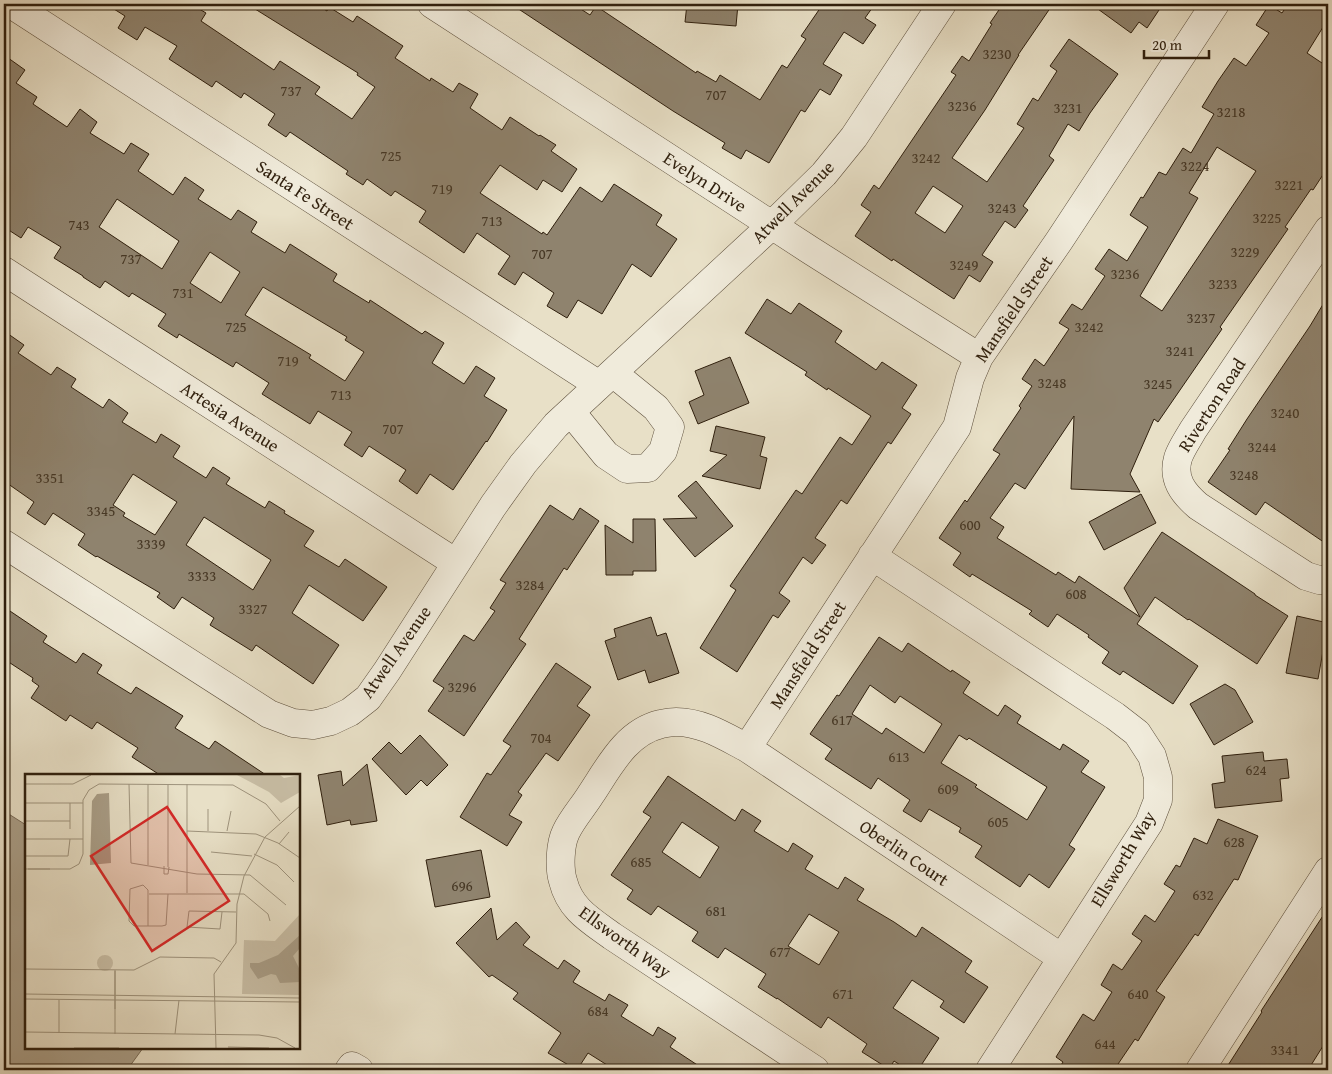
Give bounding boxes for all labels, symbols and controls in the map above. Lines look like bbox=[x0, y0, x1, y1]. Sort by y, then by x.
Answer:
scale bar bbox=[1144, 28, 1210, 60]
text: 20 m bbox=[1152, 34, 1183, 55]
house number: 3230 bbox=[983, 43, 1011, 64]
house number: 737 bbox=[280, 80, 302, 101]
house number: 707 bbox=[705, 84, 727, 105]
house number: 3236 bbox=[948, 95, 976, 116]
house number: 3231 bbox=[1054, 97, 1082, 118]
house number: 3218 bbox=[1217, 101, 1245, 122]
house number: 725 bbox=[380, 145, 402, 166]
street label: Evelyn Drive bbox=[658, 145, 752, 219]
house number: 3242 bbox=[912, 147, 940, 168]
street label: Santa Fe Street bbox=[251, 153, 360, 237]
street label: Atwell Avenue bbox=[745, 154, 840, 249]
house number: 3224 bbox=[1181, 155, 1209, 176]
house number: 3221 bbox=[1275, 174, 1303, 195]
house number: 719 bbox=[431, 178, 453, 199]
house number: 3243 bbox=[988, 197, 1016, 218]
house number: 3225 bbox=[1253, 207, 1281, 228]
house number: 713 bbox=[481, 210, 503, 231]
house number: 743 bbox=[68, 214, 90, 235]
house number: 3229 bbox=[1231, 241, 1259, 262]
house number: 707 bbox=[531, 243, 553, 264]
house number: 737 bbox=[120, 248, 142, 269]
street label: Mansfield Street bbox=[968, 249, 1060, 368]
house number: 3249 bbox=[950, 254, 978, 275]
house number: 3236 bbox=[1111, 263, 1139, 284]
house number: 3233 bbox=[1209, 273, 1237, 294]
house number: 731 bbox=[172, 282, 194, 303]
house number: 3237 bbox=[1187, 307, 1215, 328]
house number: 725 bbox=[225, 316, 247, 337]
house number: 3242 bbox=[1075, 316, 1103, 337]
house number: 3241 bbox=[1166, 340, 1194, 361]
house number: 719 bbox=[277, 350, 299, 371]
street label: Riverton Road bbox=[1171, 352, 1252, 457]
house number: 3248 bbox=[1038, 372, 1066, 393]
house number: 3245 bbox=[1144, 373, 1172, 394]
street label: Artesia Avenue bbox=[175, 374, 285, 459]
house number: 713 bbox=[330, 384, 352, 405]
house number: 3240 bbox=[1271, 402, 1299, 423]
house number: 707 bbox=[382, 418, 404, 439]
house number: 3244 bbox=[1248, 436, 1276, 457]
house number: 3248 bbox=[1230, 464, 1258, 485]
house number: 3351 bbox=[36, 467, 64, 488]
house number: 3345 bbox=[87, 500, 115, 521]
house number: 600 bbox=[959, 514, 981, 535]
house number: 3339 bbox=[137, 533, 165, 554]
house number: 3333 bbox=[188, 565, 216, 586]
house number: 3284 bbox=[516, 574, 544, 595]
house number: 608 bbox=[1065, 583, 1087, 604]
street label: Mansfield Street bbox=[763, 595, 853, 714]
house number: 3327 bbox=[239, 598, 267, 619]
street label: Atwell Avenue bbox=[354, 600, 437, 703]
house number: 3296 bbox=[448, 676, 476, 697]
house number: 617 bbox=[831, 709, 853, 730]
house number: 704 bbox=[530, 727, 552, 748]
house number: 613 bbox=[888, 746, 910, 767]
house number: 624 bbox=[1245, 759, 1267, 780]
inset map bbox=[25, 774, 300, 1049]
house number: 609 bbox=[937, 778, 959, 799]
street label: Ellsworth Way bbox=[1083, 805, 1162, 912]
house number: 605 bbox=[987, 811, 1009, 832]
street label: Oberlin Court bbox=[854, 813, 955, 893]
house number: 628 bbox=[1223, 831, 1245, 852]
house number: 685 bbox=[630, 851, 652, 872]
house number: 696 bbox=[451, 875, 473, 896]
house number: 632 bbox=[1192, 884, 1214, 905]
street label: Ellsworth Way bbox=[574, 899, 677, 984]
house number: 681 bbox=[705, 900, 727, 921]
house number: 677 bbox=[769, 941, 791, 962]
house number: 671 bbox=[832, 983, 854, 1004]
house number: 640 bbox=[1127, 983, 1149, 1004]
house number: 684 bbox=[587, 1000, 609, 1021]
house number: 644 bbox=[1094, 1033, 1116, 1054]
house number: 3341 bbox=[1271, 1039, 1299, 1060]

